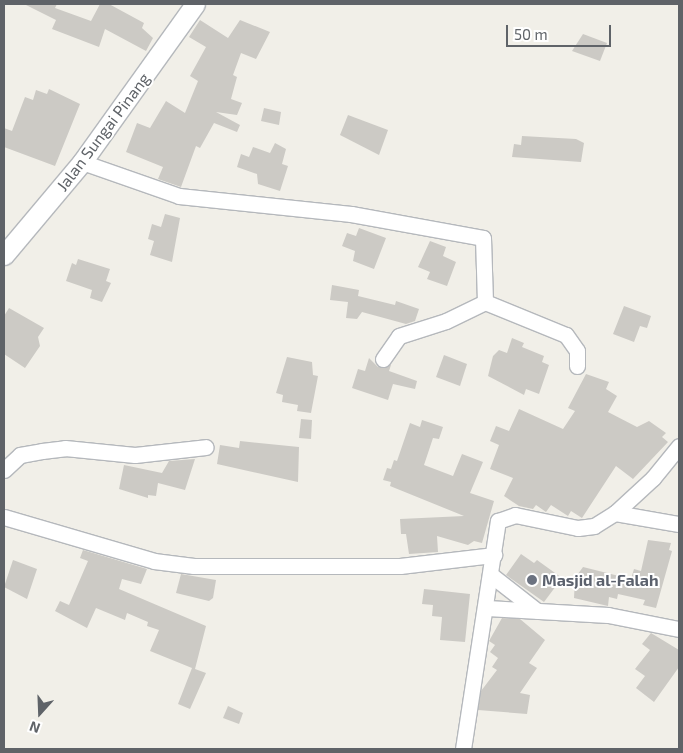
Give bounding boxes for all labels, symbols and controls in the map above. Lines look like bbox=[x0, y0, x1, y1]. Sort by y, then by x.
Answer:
scale bar bbox=[508, 15, 613, 47]
text: 50 m bbox=[514, 25, 548, 43]
street label: Jalan Sungai Pinang bbox=[52, 69, 154, 195]
place label: Masjid al-Falah bbox=[542, 570, 659, 590]
marker: Masjid al-Falah bbox=[526, 574, 538, 586]
north arrow bbox=[15, 688, 65, 738]
text: N bbox=[27, 718, 42, 737]

